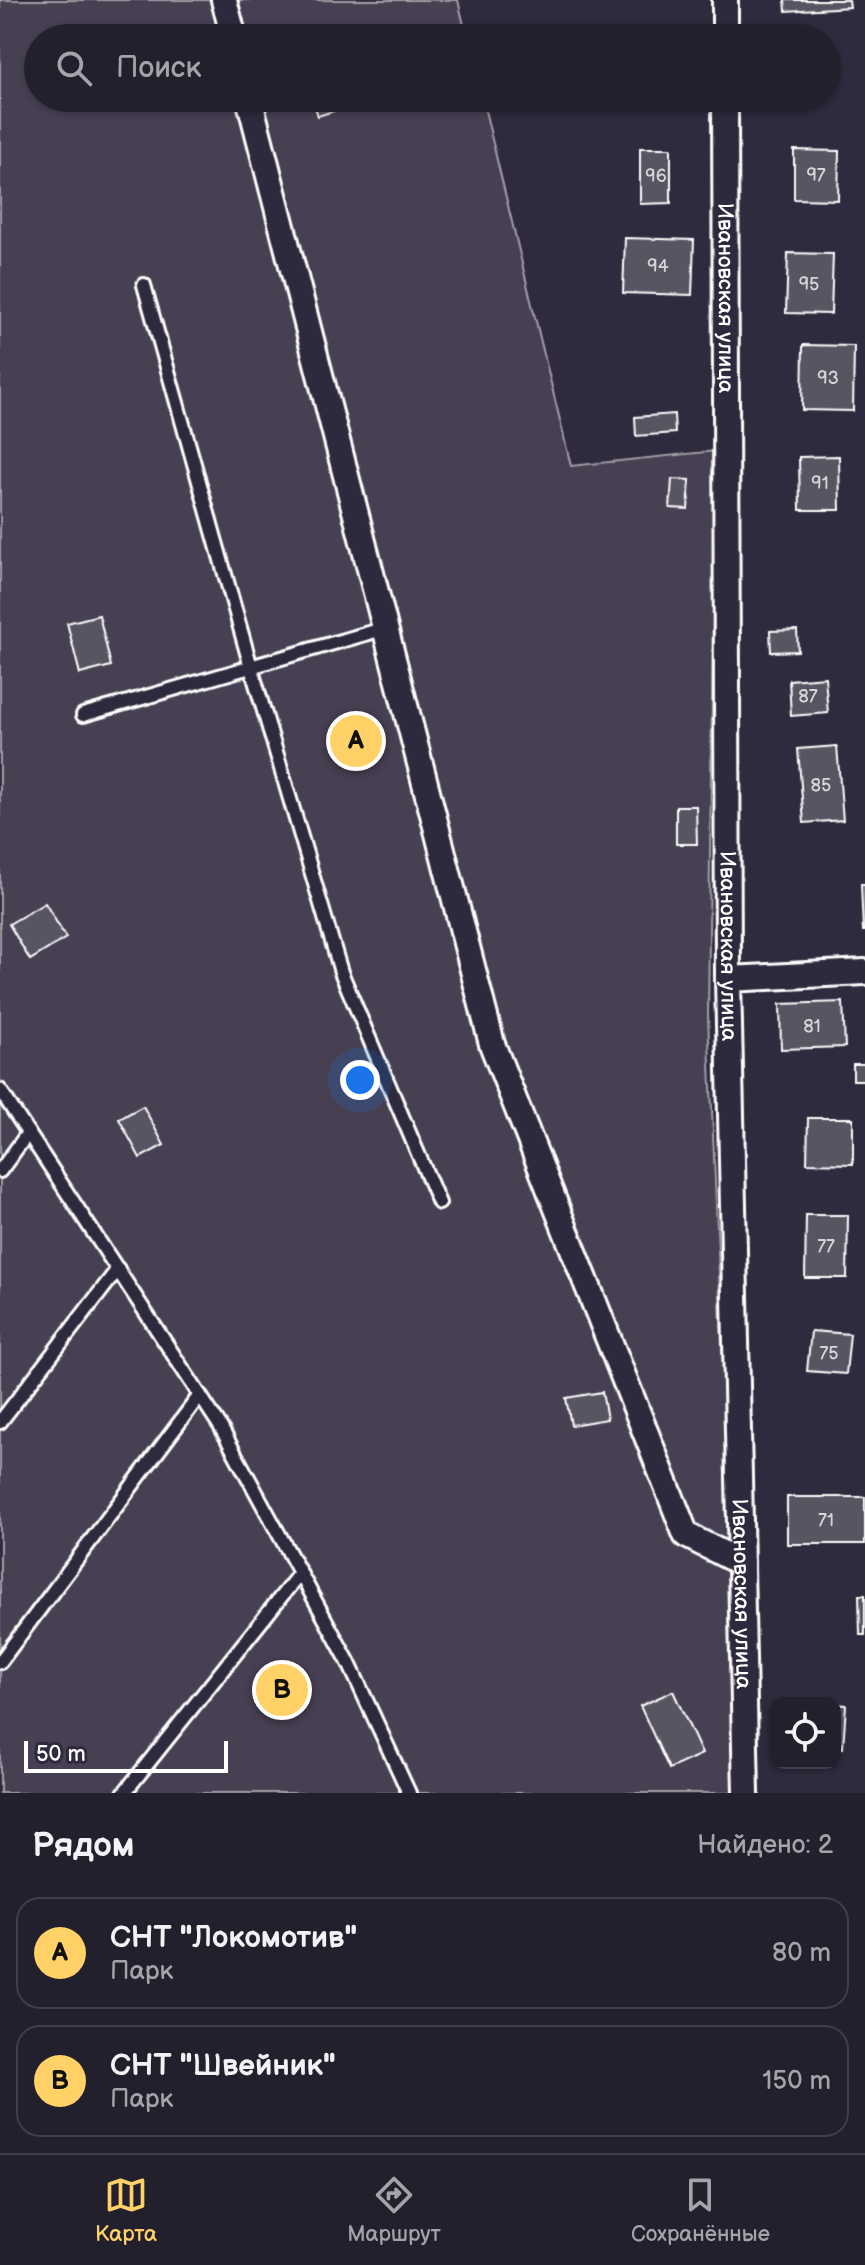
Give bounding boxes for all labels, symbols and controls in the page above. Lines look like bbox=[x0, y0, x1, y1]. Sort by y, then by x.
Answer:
search box bbox=[24, 24, 841, 112]
icon: search bbox=[52, 46, 96, 90]
text: Поиск bbox=[116, 50, 202, 86]
house number: 97 bbox=[806, 165, 826, 186]
house number: 96 bbox=[645, 166, 667, 187]
street label: Ивановская улица bbox=[712, 203, 740, 393]
house number: 94 bbox=[647, 256, 669, 277]
house number: 95 bbox=[799, 274, 819, 295]
house number: 93 bbox=[817, 368, 839, 389]
house number: 91 bbox=[811, 473, 829, 494]
house number: 87 bbox=[798, 686, 818, 707]
pin: A bbox=[330, 711, 382, 771]
house number: 85 bbox=[811, 775, 831, 796]
street label: Ивановская улица bbox=[714, 851, 743, 1042]
house number: 81 bbox=[803, 1016, 821, 1037]
your location bbox=[340, 1060, 380, 1100]
house number: 77 bbox=[817, 1236, 835, 1257]
house number: 75 bbox=[819, 1343, 839, 1364]
street label: Ивановская улица bbox=[726, 1498, 757, 1689]
house number: 71 bbox=[818, 1510, 834, 1531]
pin: B bbox=[256, 1660, 308, 1720]
map controls bbox=[769, 1697, 841, 1769]
button: locate bbox=[769, 1697, 841, 1769]
scale bar bbox=[24, 1737, 228, 1773]
text: 50 m bbox=[36, 1741, 86, 1768]
text: Рядом bbox=[32, 1825, 134, 1866]
text: Найдено: 2 bbox=[697, 1830, 833, 1861]
text: СНТ "Локомотив" bbox=[110, 1920, 357, 1956]
text: A bbox=[52, 1938, 68, 1969]
text: 80 m bbox=[772, 1938, 831, 1969]
text: Парк bbox=[110, 1956, 173, 1987]
text: СНТ "Швейник" bbox=[110, 2048, 336, 2084]
text: B bbox=[51, 2066, 69, 2097]
text: 150 m bbox=[762, 2066, 831, 2097]
text: Парк bbox=[110, 2084, 173, 2115]
tab: Карта bbox=[95, 2173, 157, 2248]
tab: Маршрут bbox=[347, 2173, 441, 2248]
tab: Сохранённые bbox=[631, 2173, 770, 2248]

